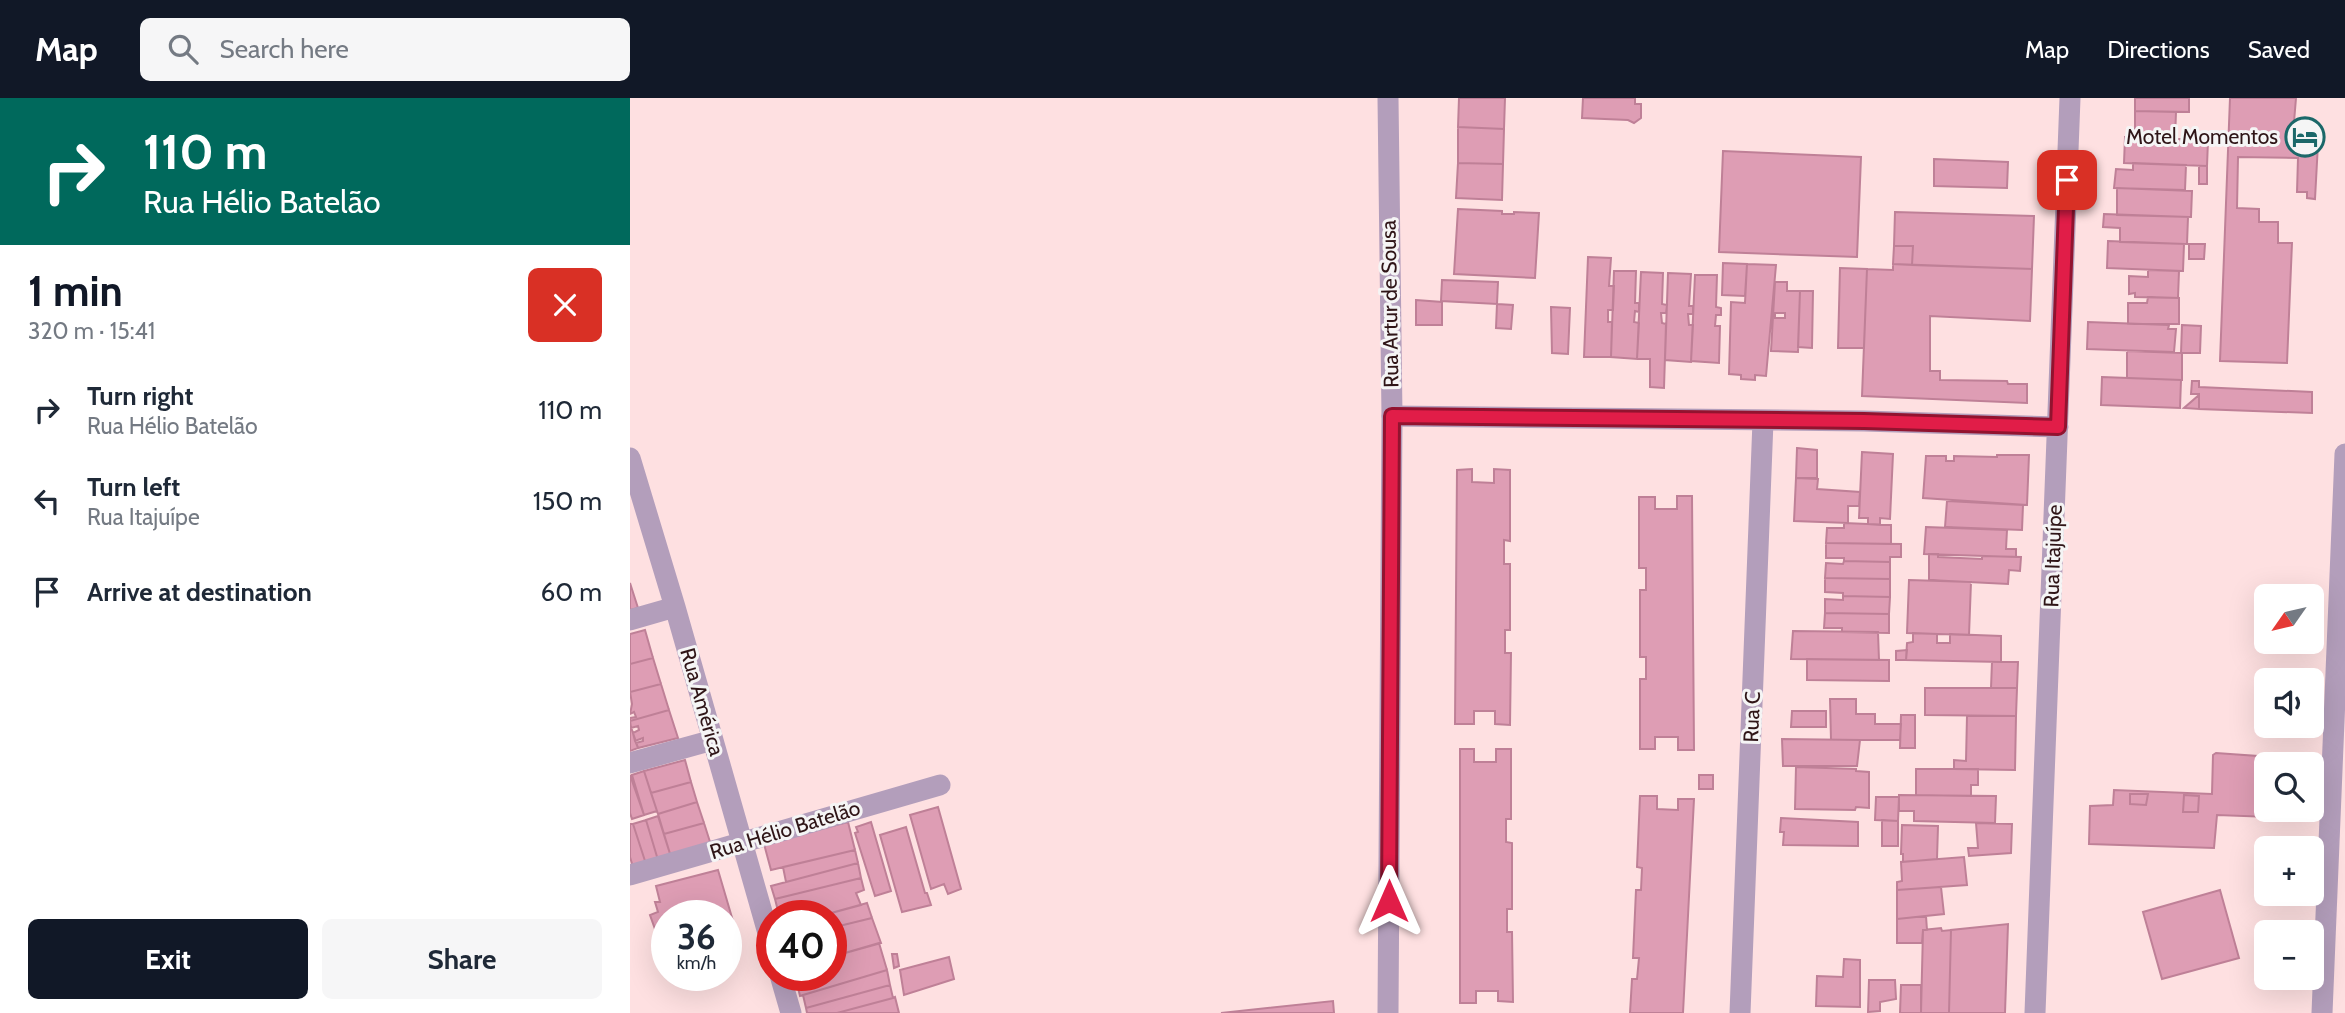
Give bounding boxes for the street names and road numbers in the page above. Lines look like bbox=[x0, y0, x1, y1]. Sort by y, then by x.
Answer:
street label: Rua Artur de Sousa bbox=[1376, 220, 1403, 388]
street label: Rua Itajuípe bbox=[2038, 504, 2068, 608]
street label: Rua América bbox=[675, 645, 730, 759]
street label: Rua C bbox=[1738, 691, 1765, 743]
street label: Rua Hélio Batelão bbox=[707, 795, 863, 864]

